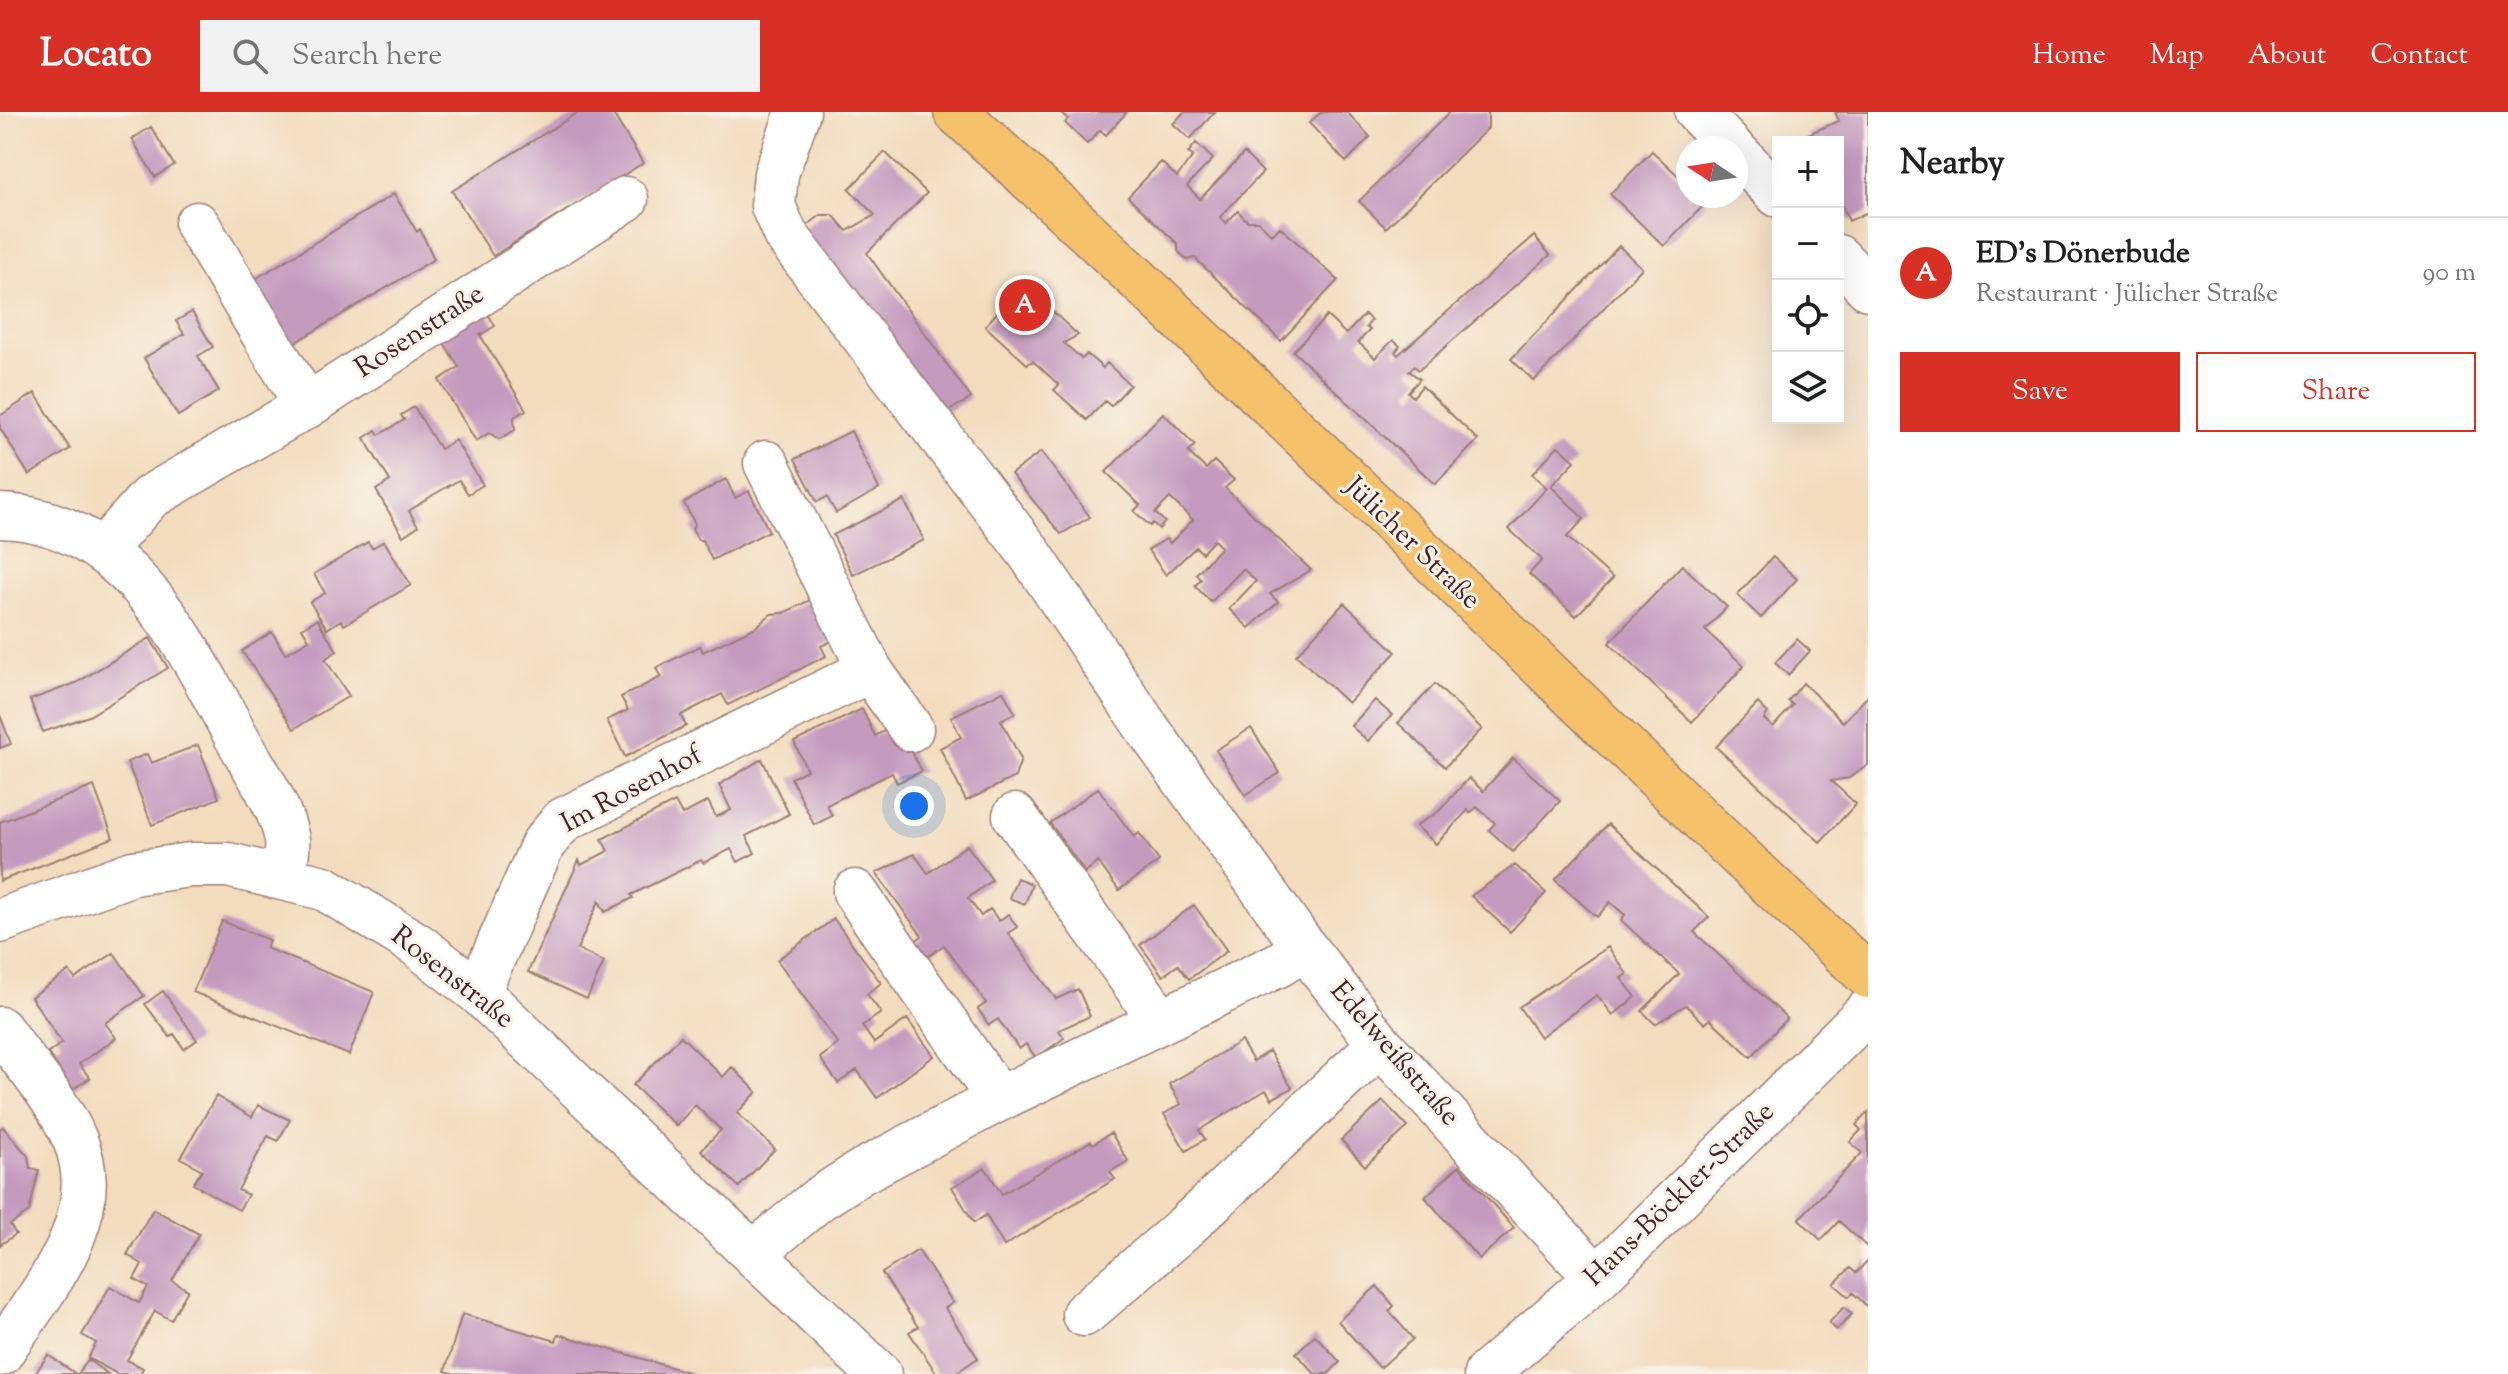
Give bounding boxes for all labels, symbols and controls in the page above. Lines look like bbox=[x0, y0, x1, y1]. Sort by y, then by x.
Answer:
search box bbox=[200, 20, 760, 92]
text: Locato bbox=[40, 29, 152, 83]
icon: search bbox=[228, 34, 272, 78]
text: Search here bbox=[292, 35, 442, 78]
text: Home bbox=[2032, 36, 2106, 76]
text: Map bbox=[2150, 36, 2204, 76]
text: About bbox=[2248, 36, 2326, 76]
text: Contact bbox=[2370, 36, 2468, 76]
north arrow bbox=[1676, 136, 1748, 208]
map controls bbox=[1772, 136, 1844, 424]
button: + bbox=[1772, 136, 1844, 208]
text: Nearby bbox=[1900, 140, 2005, 189]
button: − bbox=[1772, 208, 1844, 280]
text: ED's Dönerbude bbox=[1976, 233, 2190, 276]
text: A bbox=[1915, 255, 1937, 292]
text: 90 m bbox=[2423, 255, 2476, 292]
street label: Rosenstraße bbox=[347, 275, 493, 389]
pin: A bbox=[999, 275, 1051, 335]
text: Restaurant · Jülicher Straße bbox=[1976, 276, 2278, 313]
button: locate bbox=[1772, 280, 1844, 352]
button: layers bbox=[1772, 352, 1844, 424]
button: Save bbox=[1900, 352, 2180, 432]
button: Share bbox=[2196, 352, 2476, 432]
street label: Jülicher Straße bbox=[1334, 467, 1489, 619]
street label: Im Rosenhof bbox=[554, 735, 711, 844]
your location bbox=[894, 786, 934, 826]
street label: Rosenstraße bbox=[382, 917, 522, 1039]
street label: Edelweißstraße bbox=[1320, 973, 1468, 1135]
street label: Hans-Böckler-Straße bbox=[1576, 1093, 1784, 1297]

